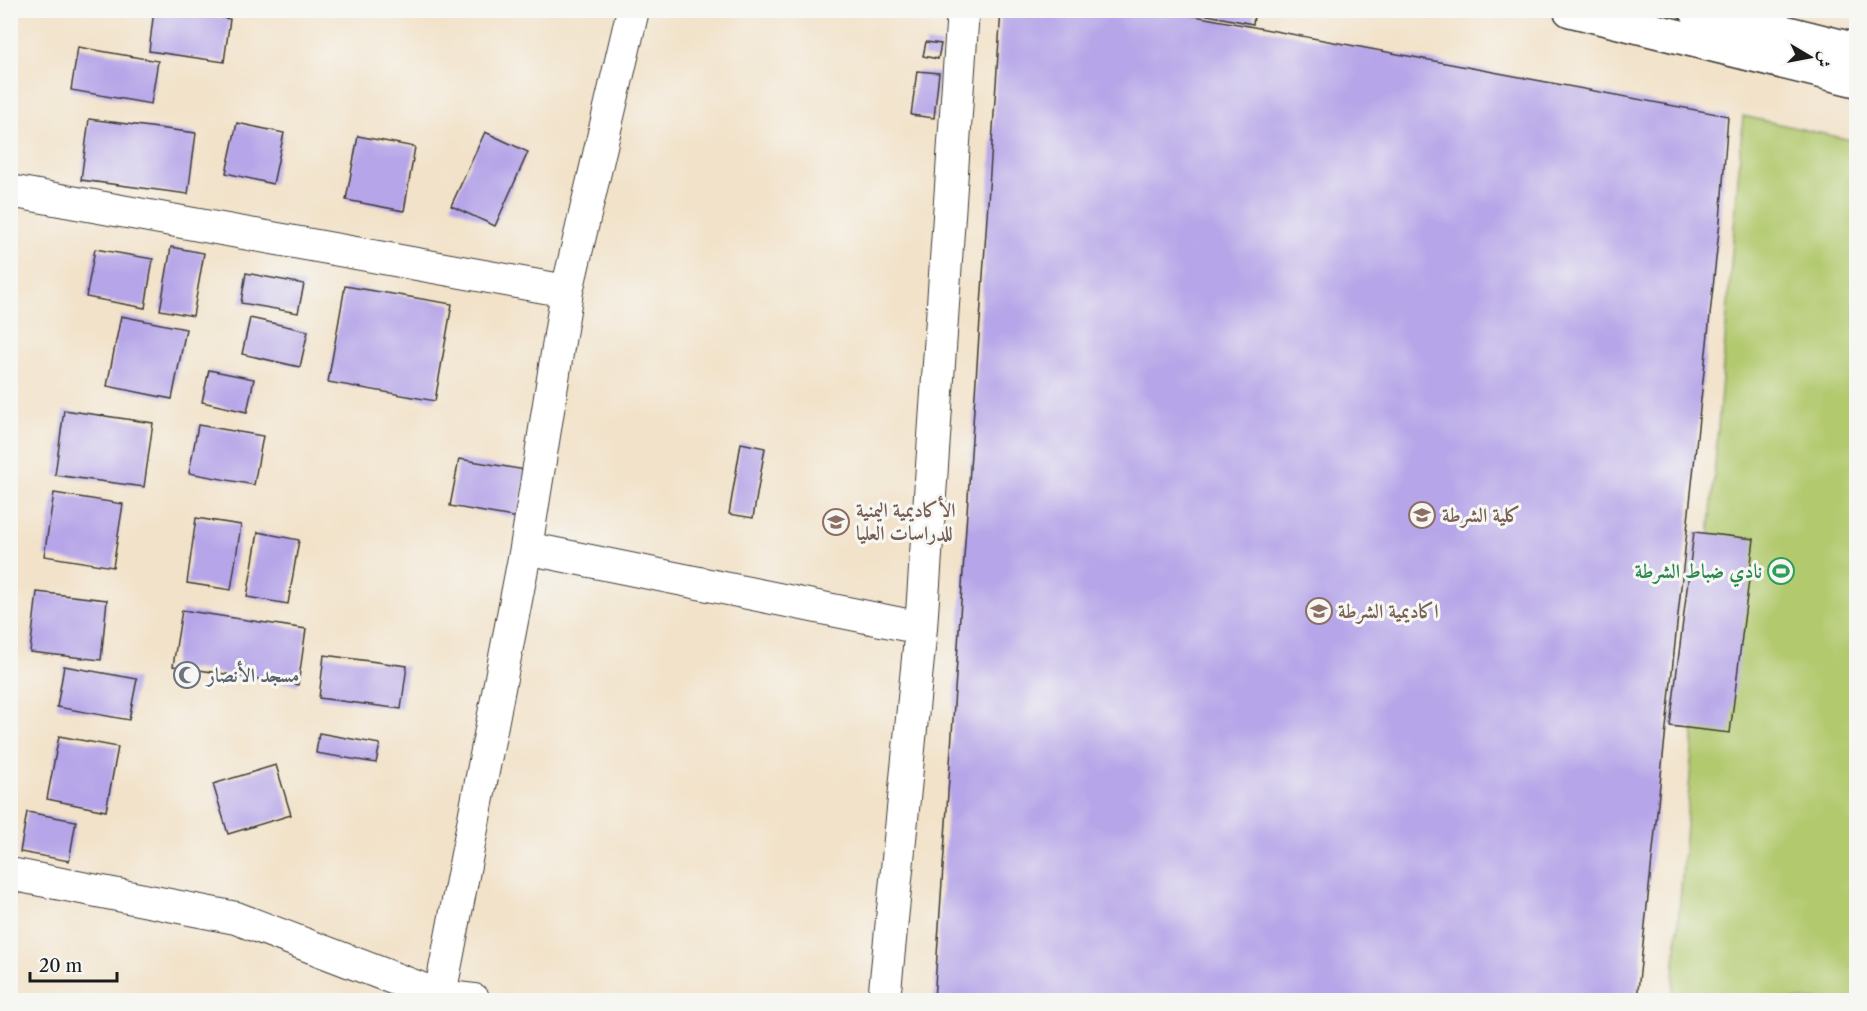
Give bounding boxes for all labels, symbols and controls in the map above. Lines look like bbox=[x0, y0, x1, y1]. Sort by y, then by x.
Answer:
north arrow bbox=[1780, 27, 1840, 87]
text: ش bbox=[1814, 50, 1836, 69]
place label: الأكاديمية اليمنية للدراسات العليا bbox=[856, 495, 956, 545]
school or university icon: كلية الشرطة bbox=[1407, 500, 1437, 530]
place label: كلية الشرطة bbox=[1442, 503, 1520, 528]
school or university icon: الأكاديمية اليمنية للدراسات العليا bbox=[821, 507, 851, 537]
sports icon: نادي ضباط الشرطة bbox=[1766, 556, 1796, 586]
place label: نادي ضباط الشرطة bbox=[1635, 559, 1762, 588]
school or university icon: اكاديمية الشرطة bbox=[1304, 596, 1334, 626]
place label: اكاديمية الشرطة bbox=[1338, 599, 1438, 624]
mosque icon: مسجد الأنصار bbox=[172, 660, 202, 690]
place label: مسجد الأنصار bbox=[205, 660, 299, 687]
scale bar bbox=[30, 945, 117, 983]
text: 20 m bbox=[39, 955, 83, 977]

